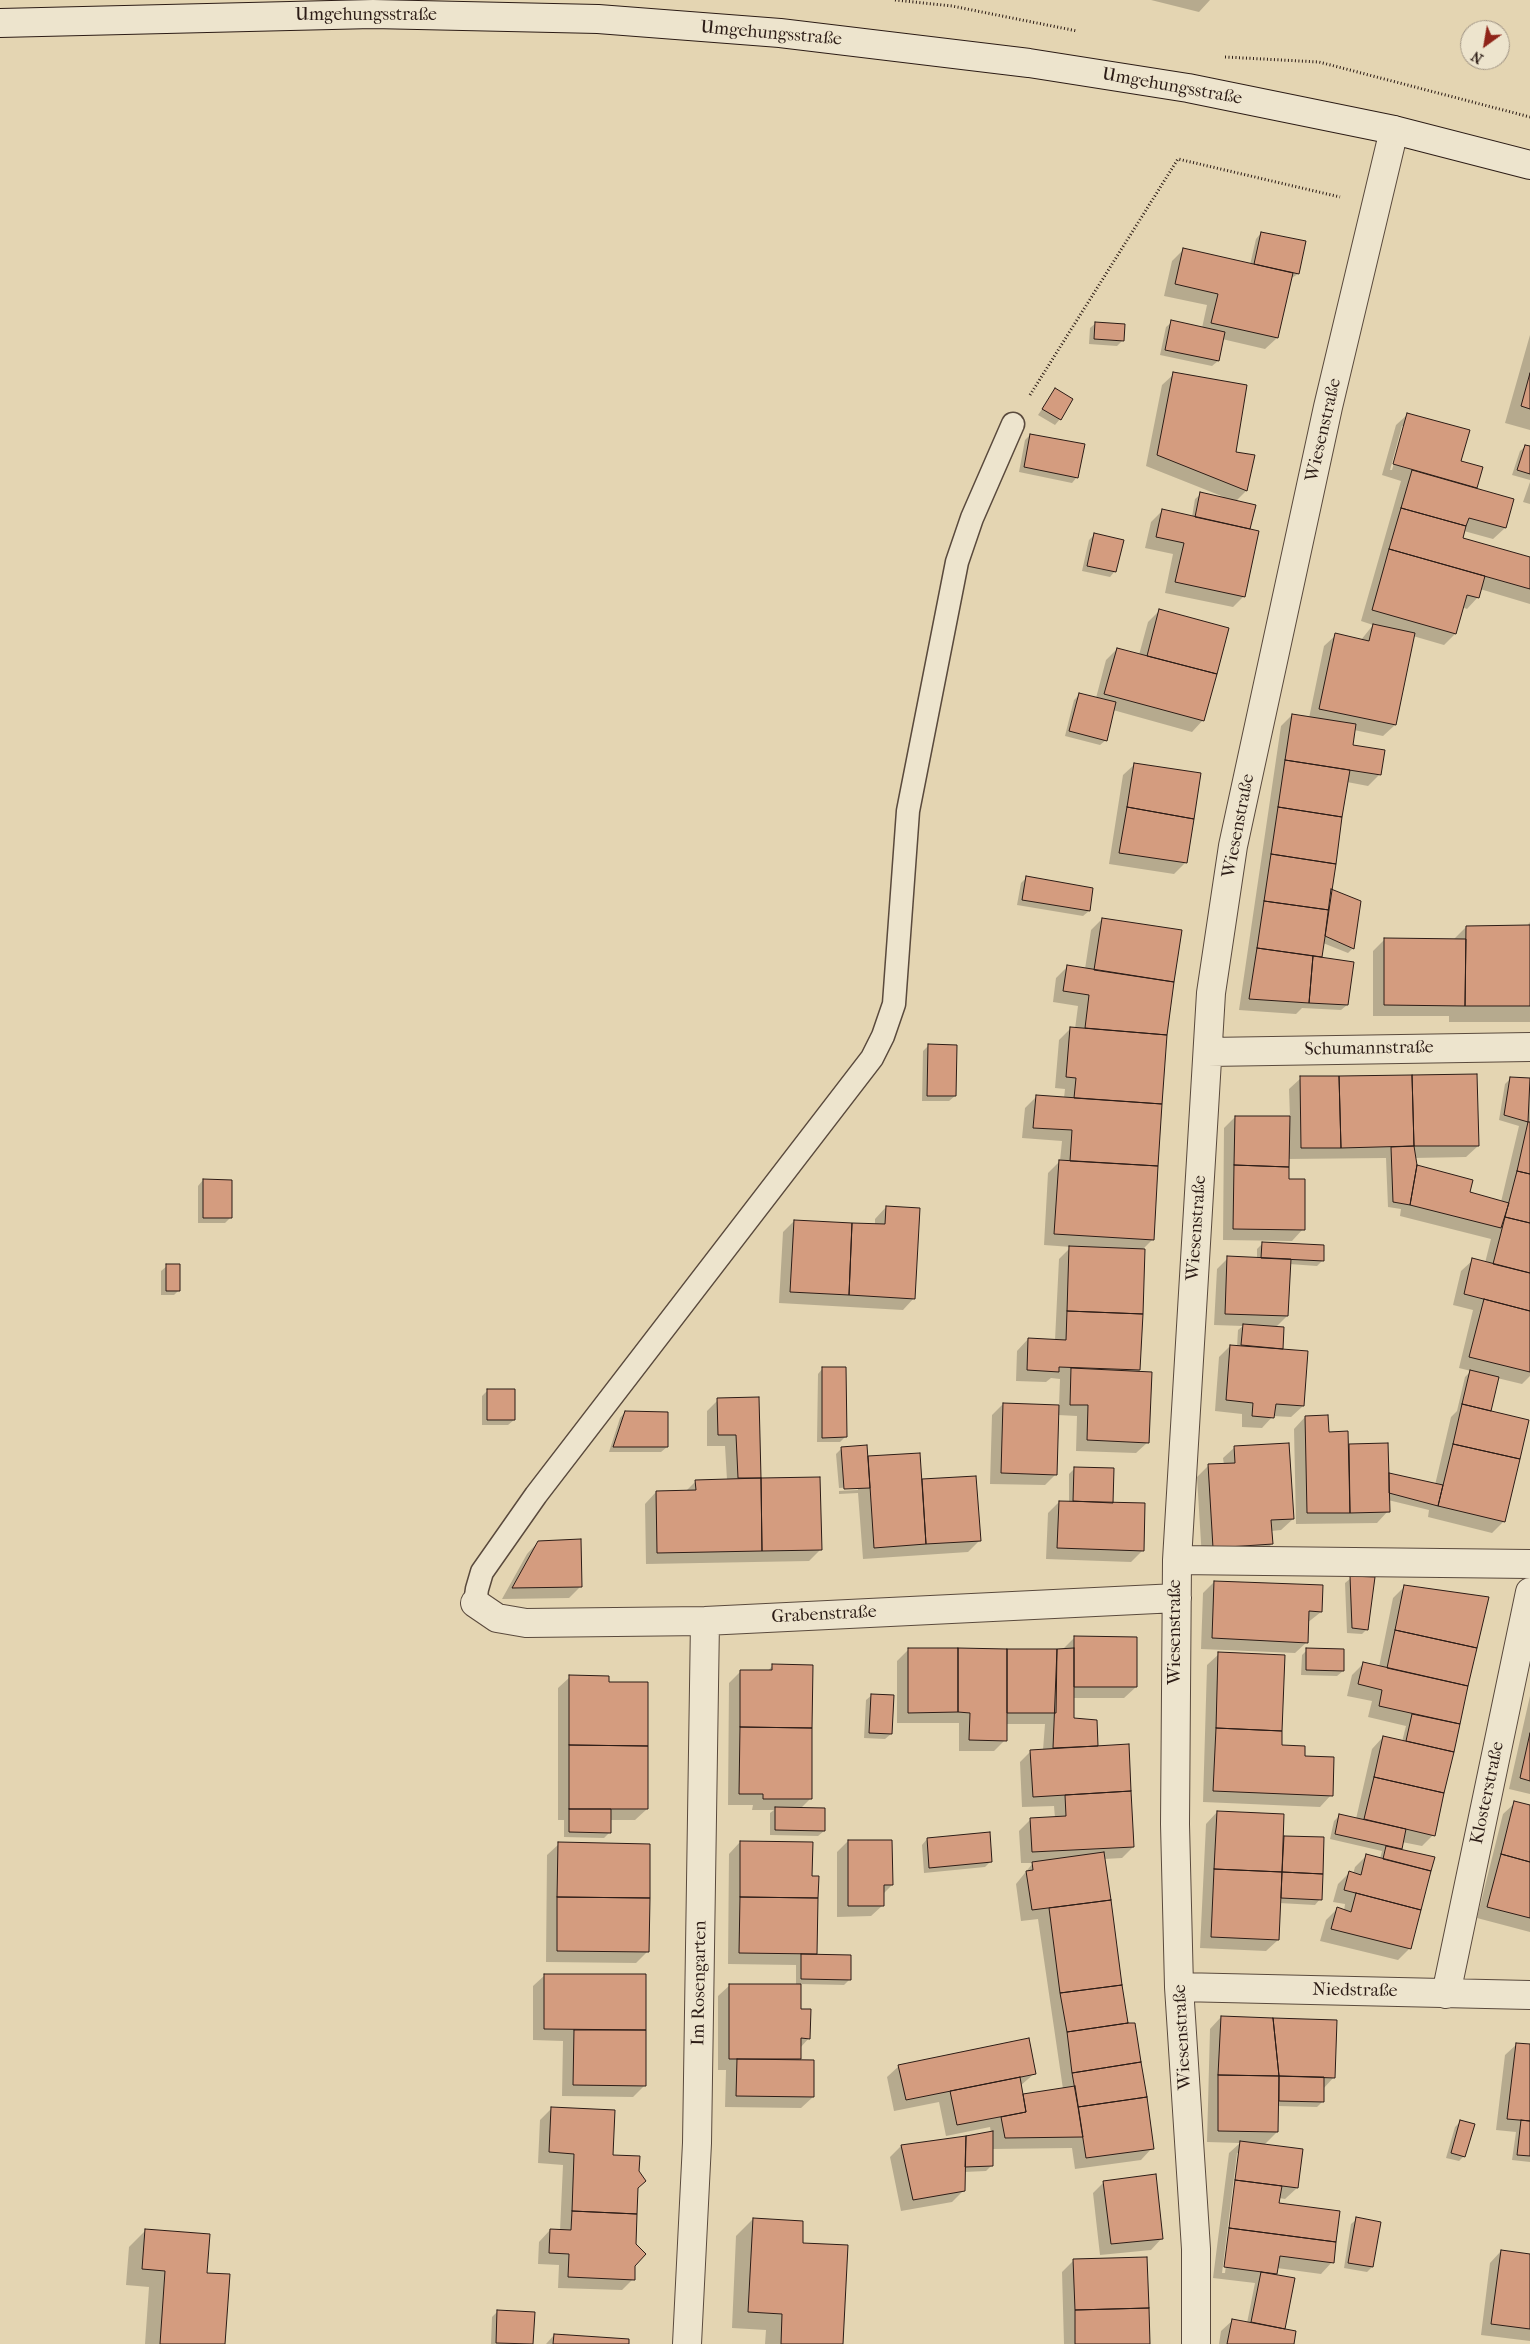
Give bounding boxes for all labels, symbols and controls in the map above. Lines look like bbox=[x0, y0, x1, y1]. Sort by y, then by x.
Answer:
street label: Umgehungsstraße bbox=[295, 5, 437, 27]
street label: Umgehungsstraße bbox=[699, 17, 843, 51]
north arrow bbox=[1460, 20, 1510, 70]
text: N bbox=[1468, 47, 1486, 67]
street label: Umgehungsstraße bbox=[1100, 64, 1244, 110]
street label: Wiesenstraße bbox=[1302, 376, 1346, 484]
street label: Wiesenstraße bbox=[1218, 772, 1260, 880]
street label: Schumannstraße bbox=[1304, 1037, 1434, 1061]
street label: Wiesenstraße bbox=[1183, 1175, 1211, 1281]
street label: Wiesenstraße bbox=[1165, 1579, 1187, 1685]
street label: Grabenstraße bbox=[771, 1601, 877, 1629]
street label: Klosterstraße bbox=[1467, 1740, 1509, 1846]
street label: Im Rosengarten bbox=[688, 1920, 712, 2046]
street label: Niedstraße bbox=[1312, 1979, 1398, 2003]
street label: Wiesenstraße bbox=[1169, 1984, 1197, 2090]

